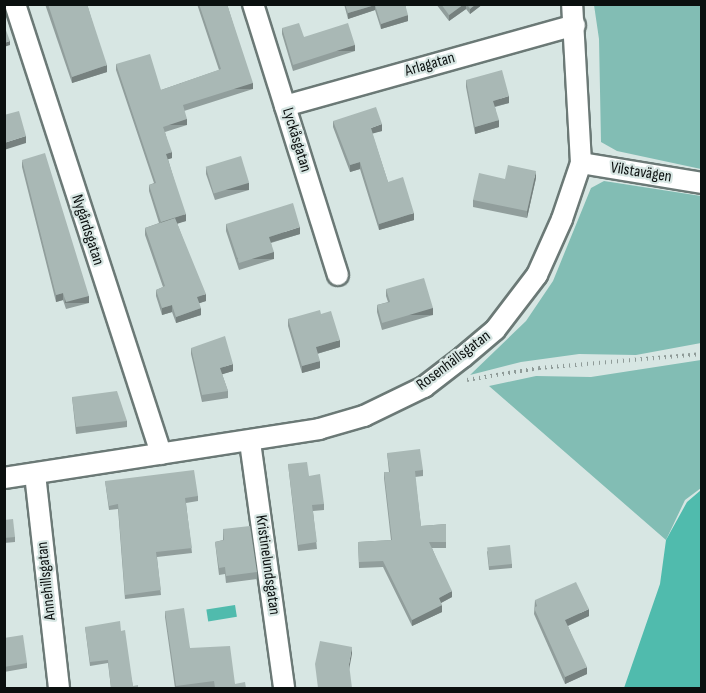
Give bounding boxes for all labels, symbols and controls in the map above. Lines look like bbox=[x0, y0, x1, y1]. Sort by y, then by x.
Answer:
street label: Arlagatan bbox=[403, 49, 457, 81]
street label: Lyckåsgatan bbox=[277, 106, 315, 174]
street label: Vilstavägen bbox=[609, 159, 673, 187]
street label: Nygårdsgatan bbox=[67, 192, 107, 268]
street label: Rosenhällsgatan bbox=[413, 327, 495, 395]
street label: Kristinelundsgatan bbox=[250, 514, 284, 616]
street label: Annehillsgatan bbox=[33, 541, 61, 621]

